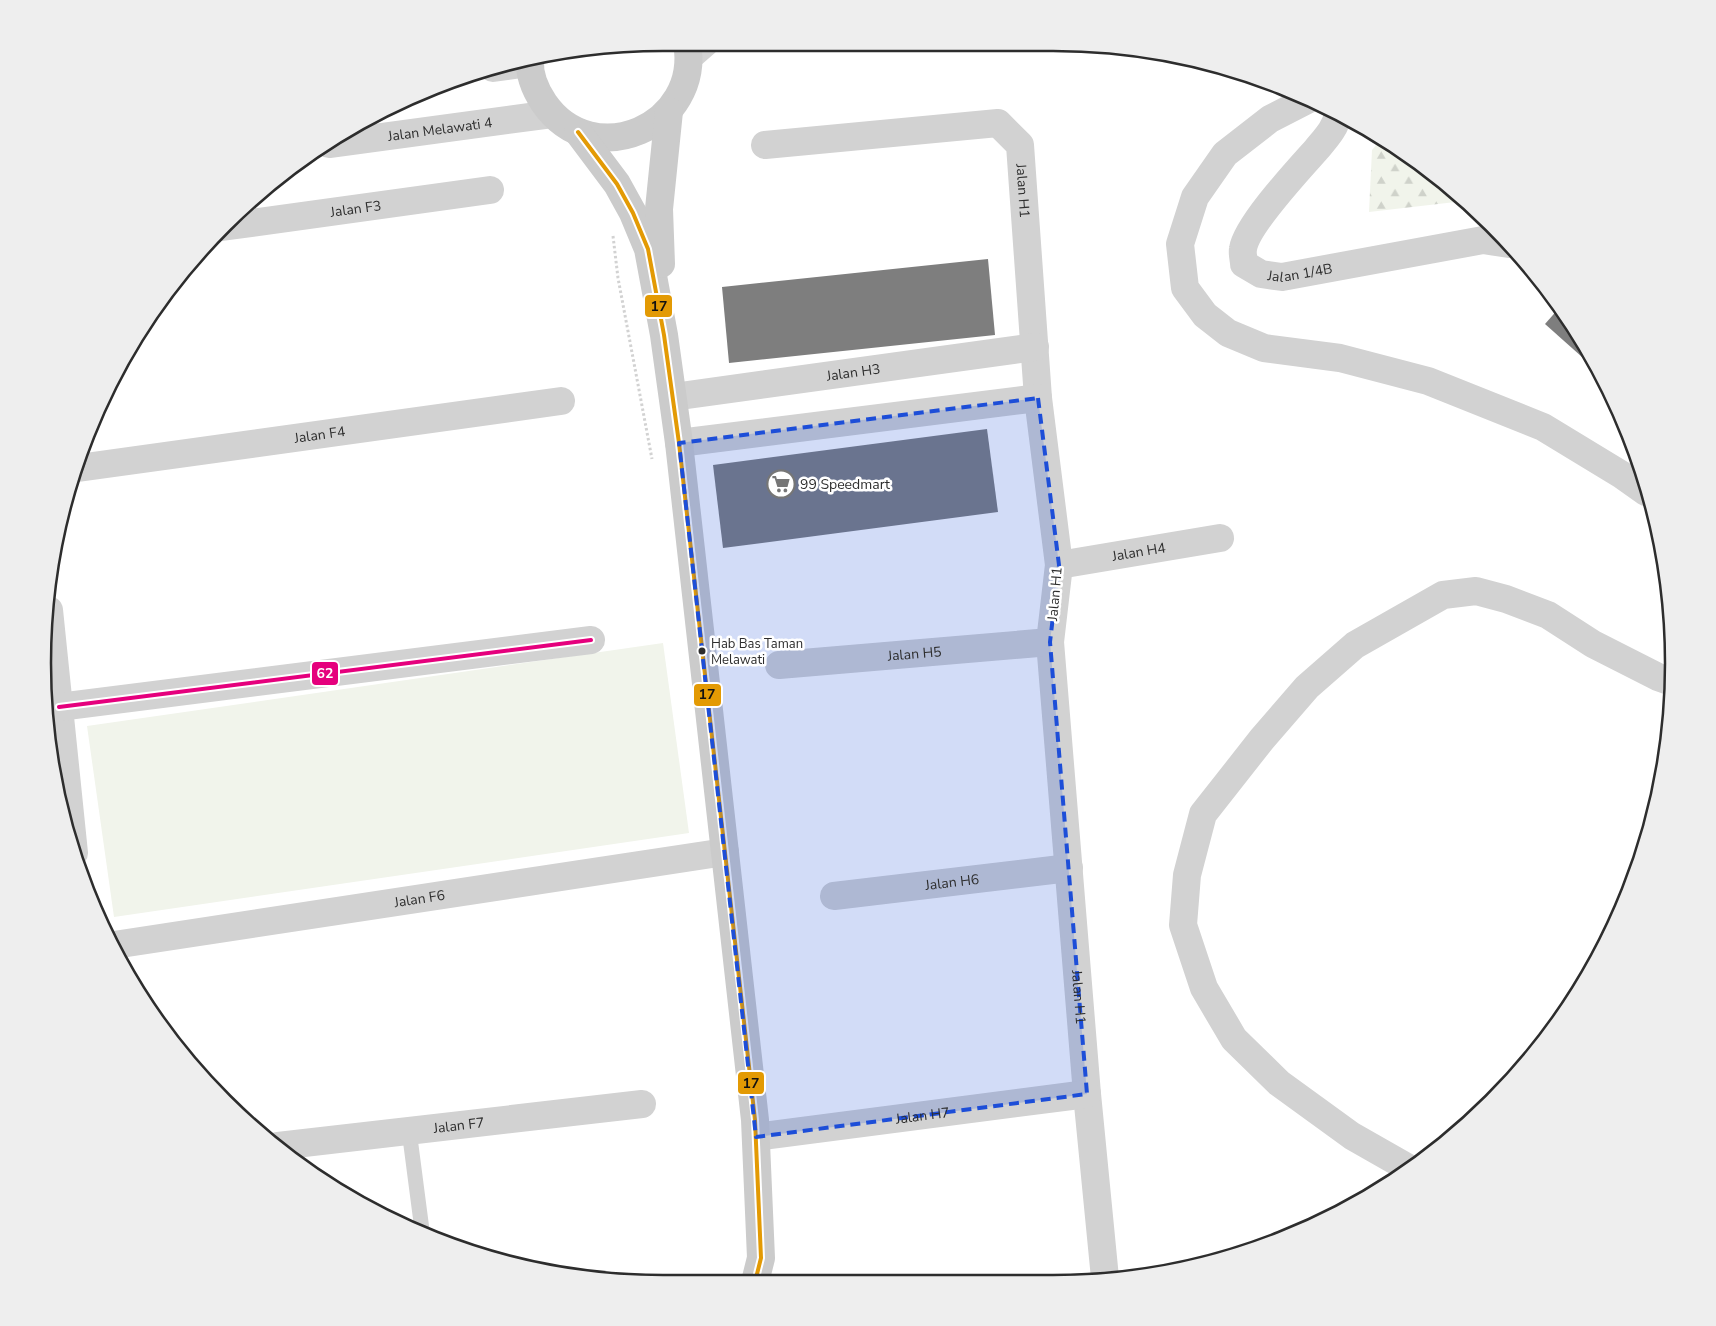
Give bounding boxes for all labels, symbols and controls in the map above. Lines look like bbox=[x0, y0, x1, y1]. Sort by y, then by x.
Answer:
street label: Jalan Melawati 4 bbox=[386, 113, 493, 146]
street label: Jalan H1 bbox=[1012, 162, 1035, 218]
street label: Jalan F3 bbox=[328, 196, 382, 222]
street label: Jalan 1/4B bbox=[1265, 258, 1334, 287]
line badge: 17 bbox=[644, 294, 673, 318]
text: 17 bbox=[651, 297, 667, 316]
street label: Jalan H3 bbox=[824, 359, 881, 385]
street label: Jalan F4 bbox=[292, 422, 346, 448]
supermarket icon: 99 Speedmart bbox=[766, 469, 796, 499]
place label: 99 Speedmart bbox=[800, 475, 890, 494]
street label: Jalan H4 bbox=[1110, 538, 1167, 566]
street label: Jalan H1 bbox=[1043, 566, 1067, 623]
place label: Hab Bas Taman Melawati bbox=[711, 635, 803, 669]
street label: Jalan H5 bbox=[886, 642, 942, 665]
marker: Hab Bas Taman Melawati bbox=[697, 646, 707, 656]
line badge: 62 bbox=[311, 661, 339, 686]
text: 62 bbox=[317, 664, 333, 683]
line badge: 17 bbox=[693, 683, 722, 707]
text: 17 bbox=[699, 685, 715, 704]
street label: Jalan H6 bbox=[923, 869, 980, 895]
street label: Jalan F6 bbox=[392, 885, 446, 912]
street label: Jalan H1 bbox=[1067, 968, 1091, 1025]
line badge: 17 bbox=[737, 1071, 765, 1095]
text: 17 bbox=[743, 1074, 759, 1093]
street label: Jalan H7 bbox=[894, 1102, 951, 1128]
street label: Jalan F7 bbox=[431, 1113, 485, 1138]

